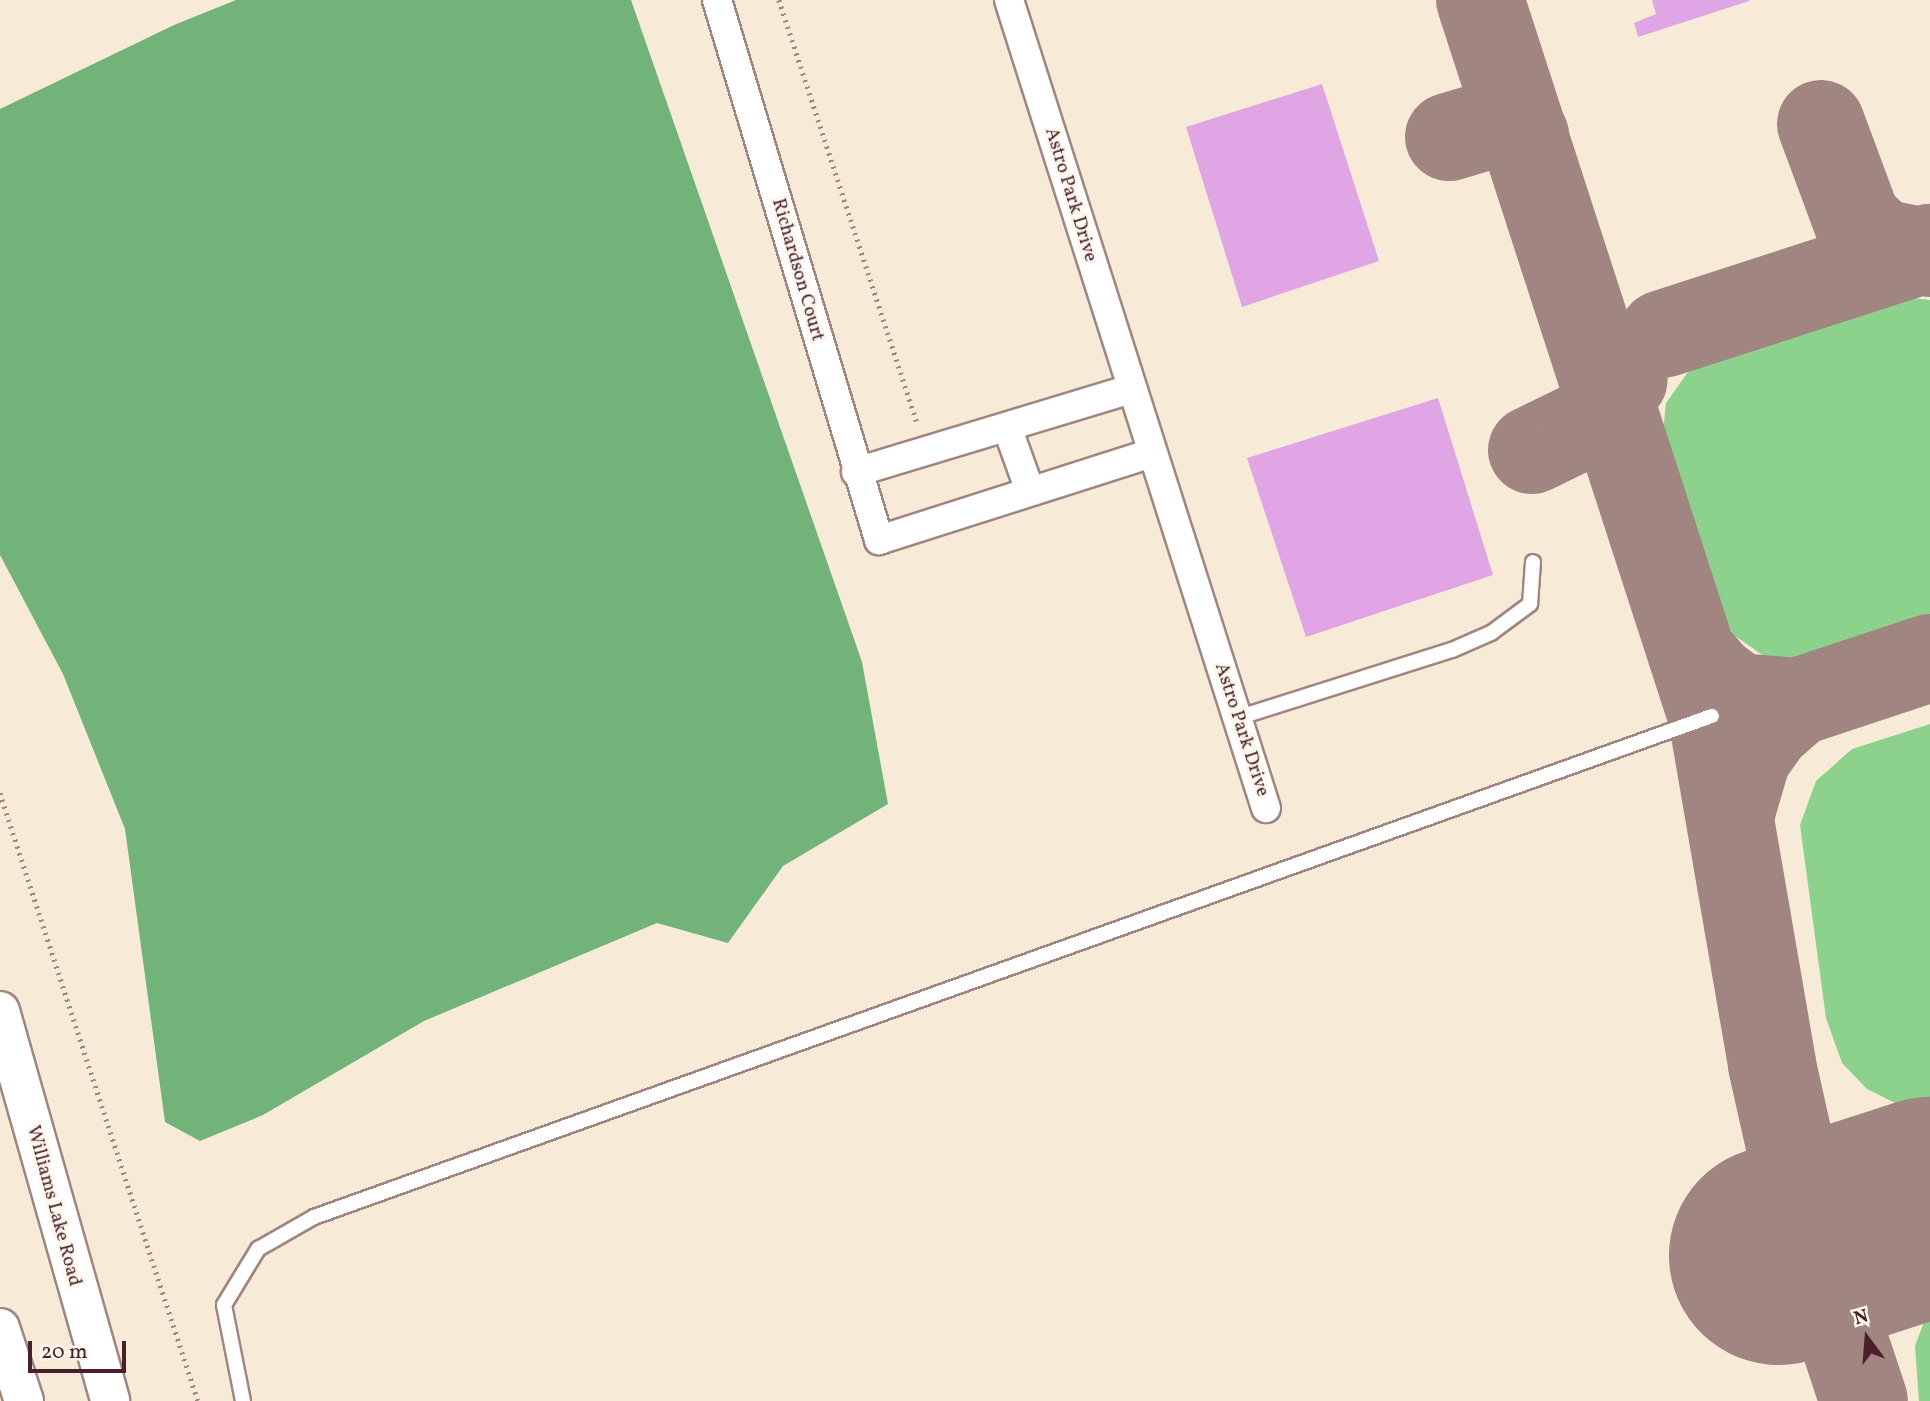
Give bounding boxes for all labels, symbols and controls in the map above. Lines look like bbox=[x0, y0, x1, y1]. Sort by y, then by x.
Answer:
street label: Astro Park Drive bbox=[1039, 125, 1101, 265]
street label: Richardson Court bbox=[766, 196, 828, 344]
street label: Astro Park Drive bbox=[1209, 660, 1273, 800]
street label: Williams Lake Road bbox=[21, 1123, 85, 1289]
north arrow bbox=[1832, 1303, 1902, 1373]
text: N bbox=[1851, 1303, 1871, 1332]
scale bar bbox=[32, 1328, 130, 1372]
text: 20 m bbox=[41, 1338, 87, 1367]

